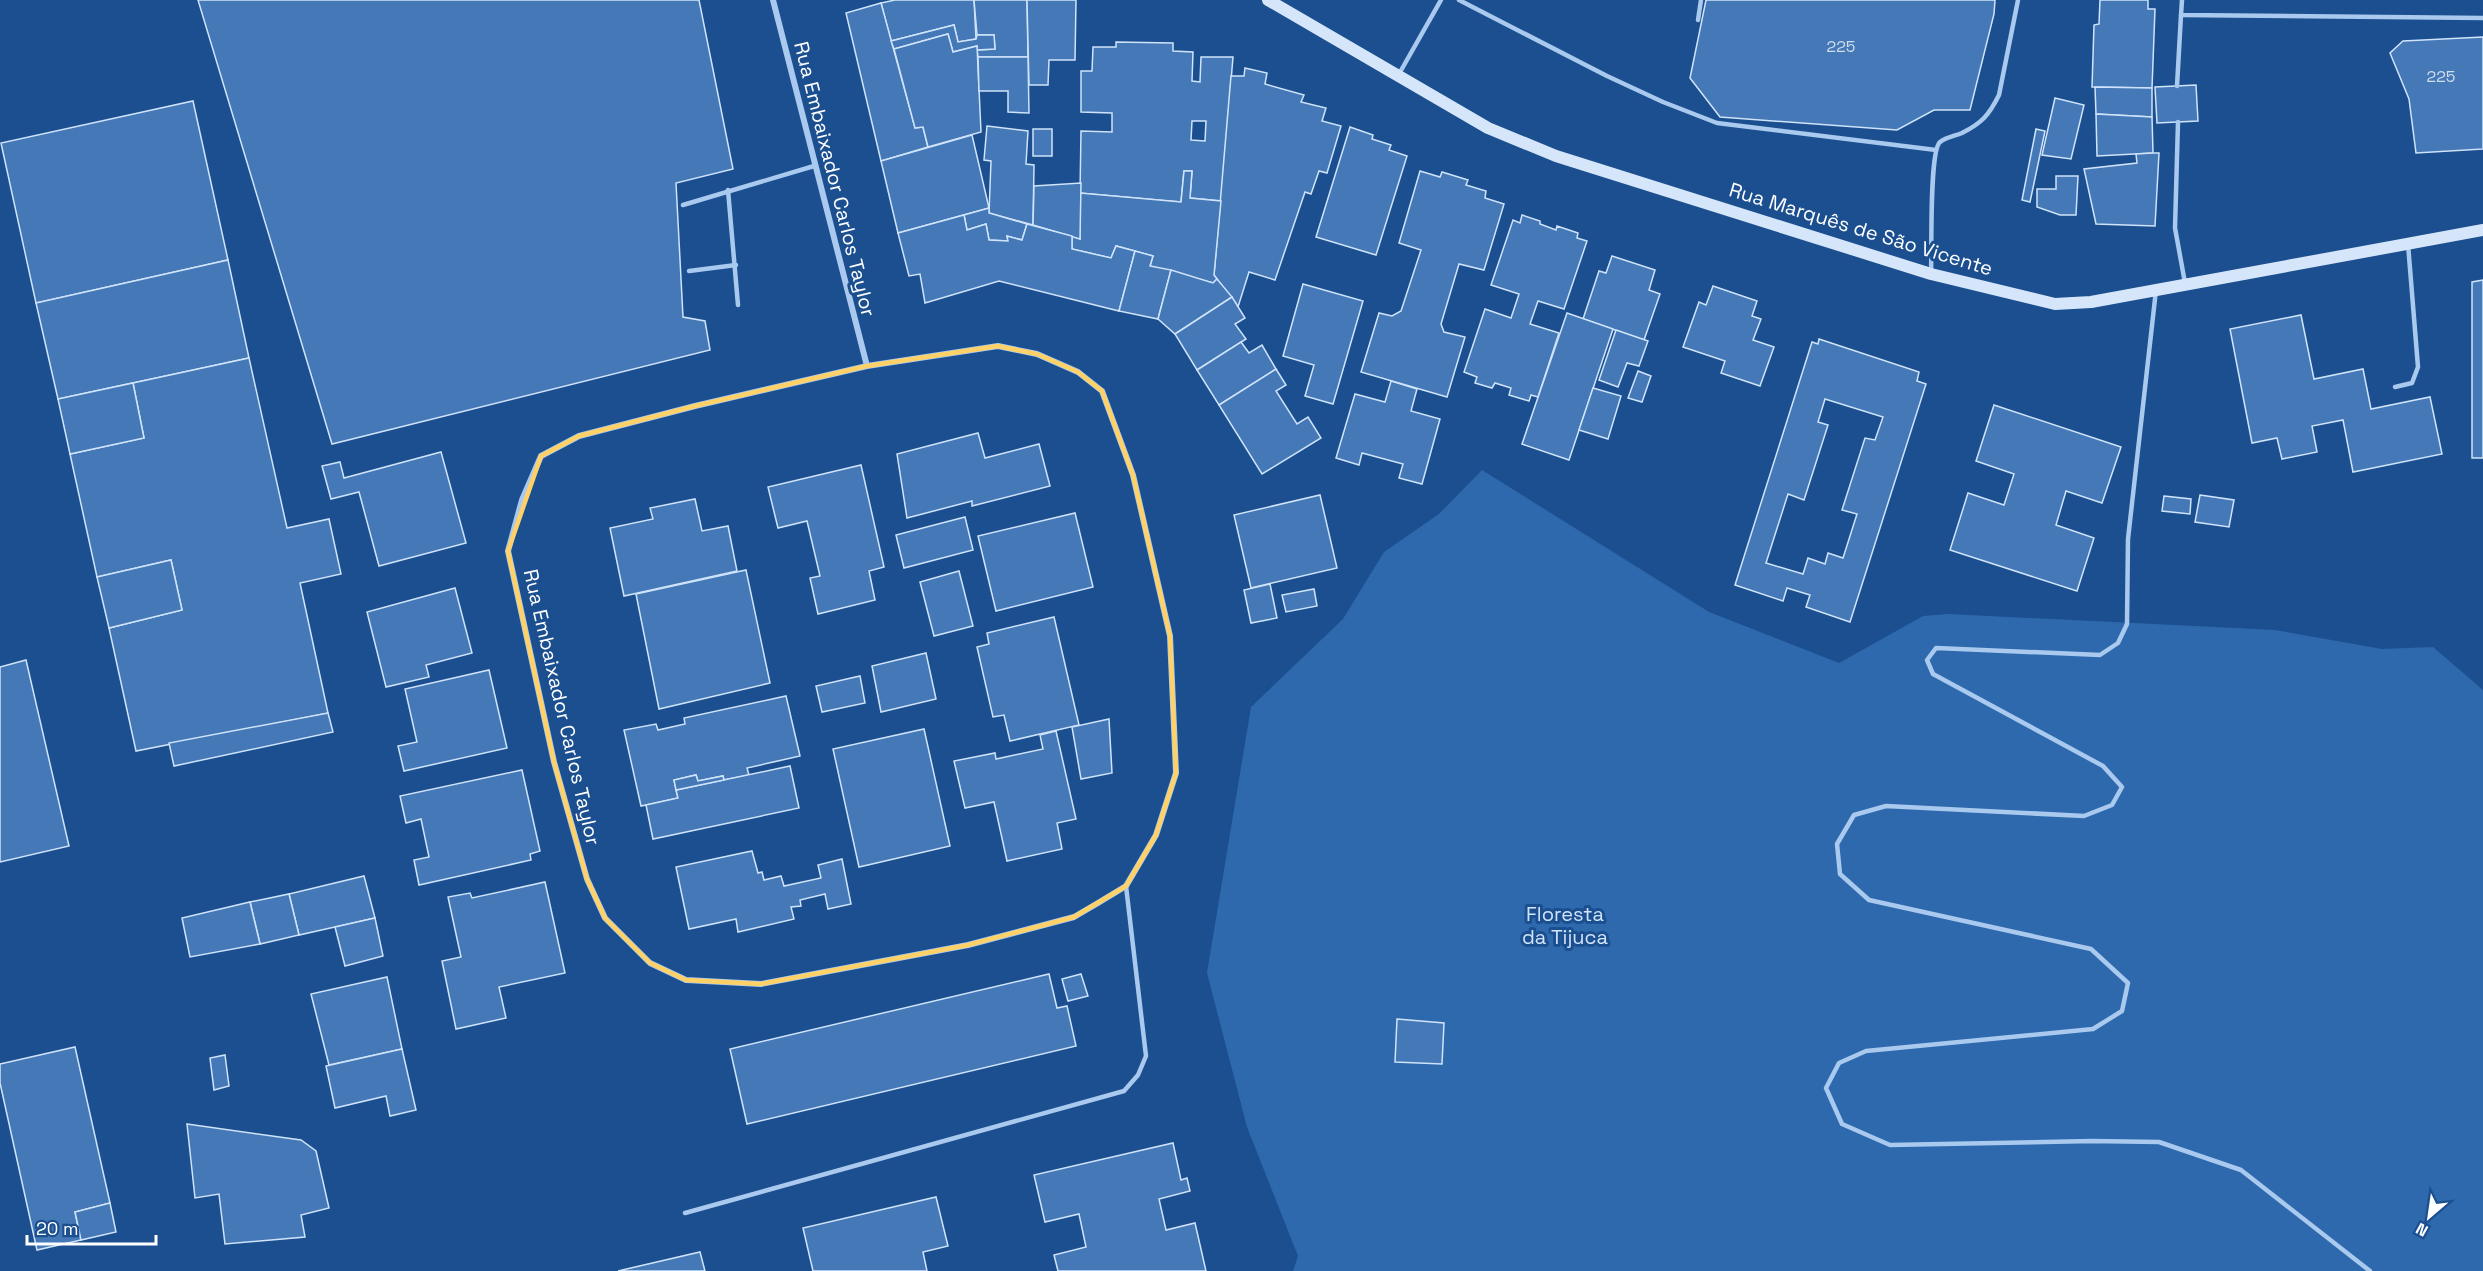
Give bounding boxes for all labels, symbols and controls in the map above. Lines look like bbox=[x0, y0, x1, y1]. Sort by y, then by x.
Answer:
house number: 225 bbox=[1827, 36, 1855, 57]
street label: Rua Embaixador Carlos Taylor bbox=[788, 39, 882, 319]
house number: 225 bbox=[2427, 66, 2455, 87]
street label: Rua Marquês de São Vicente bbox=[1726, 176, 1996, 282]
street label: Rua Embaixador Carlos Taylor bbox=[518, 566, 606, 848]
park label: Floresta da Tijuca bbox=[1522, 901, 1608, 950]
north arrow bbox=[2399, 1187, 2459, 1247]
scale bar bbox=[27, 1208, 156, 1246]
text: 20 m bbox=[36, 1217, 79, 1240]
text: N bbox=[2412, 1218, 2432, 1241]

